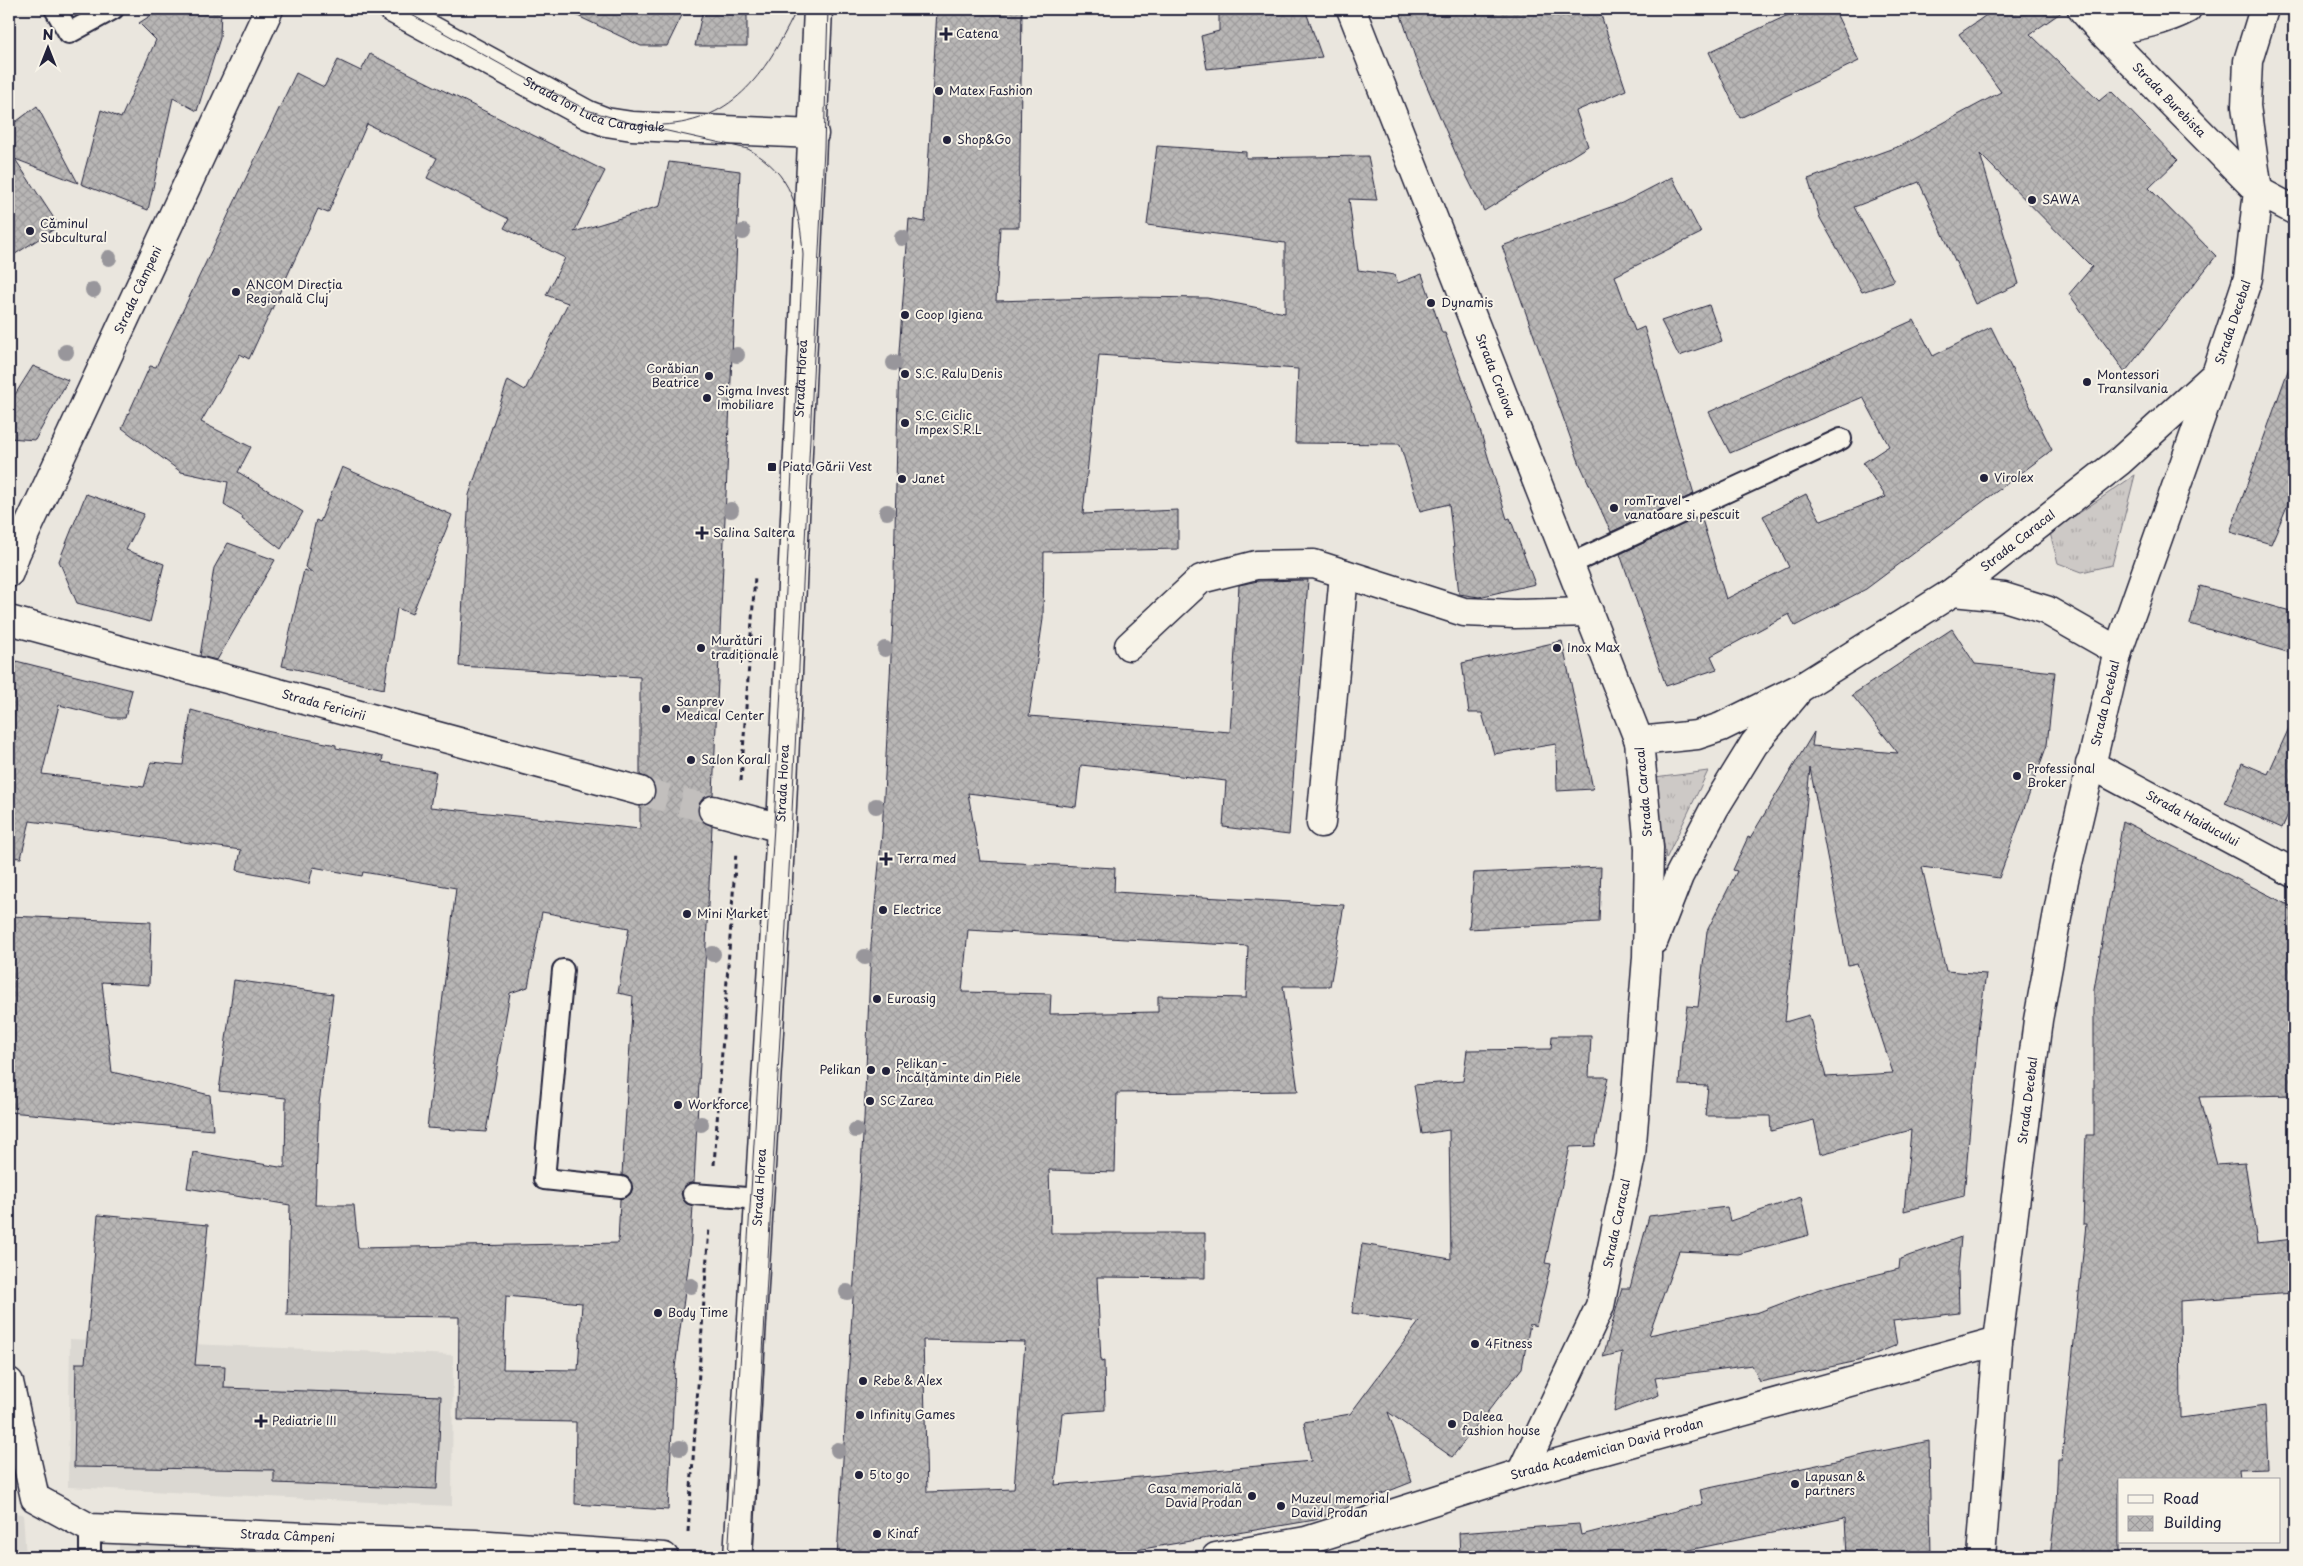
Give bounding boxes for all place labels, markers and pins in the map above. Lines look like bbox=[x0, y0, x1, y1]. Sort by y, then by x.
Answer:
place label: Catena bbox=[956, 24, 999, 42]
marker: Catena bbox=[940, 28, 952, 40]
place label: Matex Fashion bbox=[949, 81, 1033, 99]
marker: Matex Fashion bbox=[933, 85, 945, 97]
place label: Shop&Go bbox=[957, 130, 1012, 148]
marker: Shop&Go bbox=[941, 134, 953, 146]
place label: SAWA bbox=[2042, 190, 2080, 208]
marker: SAWA bbox=[2026, 194, 2038, 206]
place label: Căminul Subcultural bbox=[40, 214, 107, 246]
marker: Căminul Subcultural bbox=[24, 225, 36, 237]
place label: ANCOM Direcția Regională Cluj bbox=[246, 275, 343, 307]
marker: ANCOM Direcția Regională Cluj bbox=[230, 286, 242, 298]
place label: Dynamis bbox=[1441, 293, 1494, 311]
marker: Dynamis bbox=[1425, 297, 1437, 309]
place label: Coop Igiena bbox=[915, 305, 983, 323]
marker: Coop Igiena bbox=[899, 309, 911, 321]
place label: Corăbian Beatrice bbox=[646, 359, 699, 391]
place label: S.C. Ralu Denis bbox=[915, 364, 1003, 382]
place label: Montessori Transilvania bbox=[2097, 365, 2169, 397]
marker: S.C. Ralu Denis bbox=[899, 368, 911, 380]
marker: Corăbian Beatrice bbox=[703, 370, 715, 382]
marker: Montessori Transilvania bbox=[2081, 376, 2093, 388]
place label: Sigma Invest Imobiliare bbox=[717, 381, 790, 413]
marker: Sigma Invest Imobiliare bbox=[701, 392, 713, 404]
place label: S.C. Ciclic Impex S.R.L bbox=[915, 406, 982, 438]
marker: S.C. Ciclic Impex S.R.L bbox=[899, 417, 911, 429]
place label: Piața Gării Vest bbox=[782, 457, 872, 475]
marker: Piața Gării Vest bbox=[766, 461, 778, 473]
place label: Virolex bbox=[1994, 468, 2034, 486]
place label: Janet bbox=[912, 469, 945, 487]
marker: Virolex bbox=[1978, 472, 1990, 484]
marker: Janet bbox=[896, 473, 908, 485]
place label: romTravel - vanatoare si pescuit bbox=[1624, 491, 1740, 523]
marker: romTravel - vanatoare si pescuit bbox=[1608, 502, 1620, 514]
place label: Salina Saltera bbox=[713, 523, 796, 541]
marker: Salina Saltera bbox=[695, 526, 709, 540]
place label: Murături tradiționale bbox=[711, 631, 779, 663]
place label: Inox Max bbox=[1567, 638, 1620, 656]
marker: Murături tradiționale bbox=[695, 642, 707, 654]
marker: Inox Max bbox=[1551, 642, 1563, 654]
place label: Sanprev Medical Center bbox=[676, 692, 765, 724]
marker: Sanprev Medical Center bbox=[660, 703, 672, 715]
place label: Salon Korall bbox=[701, 750, 771, 768]
marker: Salon Korall bbox=[685, 754, 697, 766]
place label: Professional Broker bbox=[2027, 759, 2095, 791]
marker: Professional Broker bbox=[2011, 770, 2023, 782]
place label: Terra med bbox=[897, 849, 957, 867]
marker: Terra med bbox=[879, 852, 893, 866]
place label: Electrice bbox=[893, 900, 941, 918]
place label: Mini Market bbox=[697, 904, 768, 922]
marker: Electrice bbox=[877, 904, 889, 916]
marker: Mini Market bbox=[681, 908, 693, 920]
place label: Euroasig bbox=[887, 989, 936, 1007]
marker: Euroasig bbox=[871, 993, 883, 1005]
place label: Pelikan - Încălțăminte din Piele bbox=[896, 1054, 1021, 1086]
place label: Pelikan bbox=[819, 1060, 861, 1078]
marker: Pelikan bbox=[865, 1064, 877, 1076]
marker: Pelikan - Încălțăminte din Piele bbox=[880, 1065, 892, 1077]
place label: SC Zarea bbox=[880, 1091, 934, 1109]
place label: Workforce bbox=[688, 1095, 749, 1113]
marker: SC Zarea bbox=[864, 1095, 876, 1107]
marker: Workforce bbox=[672, 1099, 684, 1111]
place label: Body Time bbox=[668, 1303, 728, 1321]
marker: Body Time bbox=[652, 1307, 664, 1319]
place label: 4Fitness bbox=[1485, 1334, 1533, 1352]
marker: 4Fitness bbox=[1469, 1338, 1481, 1350]
place label: Rebe & Alex bbox=[873, 1371, 942, 1389]
marker: Rebe & Alex bbox=[857, 1375, 869, 1387]
place label: Infinity Games bbox=[870, 1405, 956, 1423]
place label: Daleea fashion house bbox=[1462, 1407, 1541, 1439]
marker: Infinity Games bbox=[854, 1409, 866, 1421]
place label: Pediatrie III bbox=[272, 1411, 337, 1429]
marker: Pediatrie III bbox=[254, 1414, 268, 1428]
marker: Daleea fashion house bbox=[1446, 1418, 1458, 1430]
place label: 5 to go bbox=[869, 1465, 910, 1483]
place label: Lapusan & partners bbox=[1805, 1467, 1866, 1499]
marker: 5 to go bbox=[853, 1469, 865, 1481]
marker: Lapusan & partners bbox=[1789, 1478, 1801, 1490]
place label: Casa memorială David Prodan bbox=[1147, 1479, 1242, 1511]
place label: Muzeul memorial David Prodan bbox=[1291, 1489, 1389, 1521]
marker: Casa memorială David Prodan bbox=[1246, 1490, 1258, 1502]
marker: Muzeul memorial David Prodan bbox=[1275, 1500, 1287, 1512]
place label: Kinaf bbox=[887, 1524, 919, 1542]
marker: Kinaf bbox=[871, 1528, 883, 1540]

